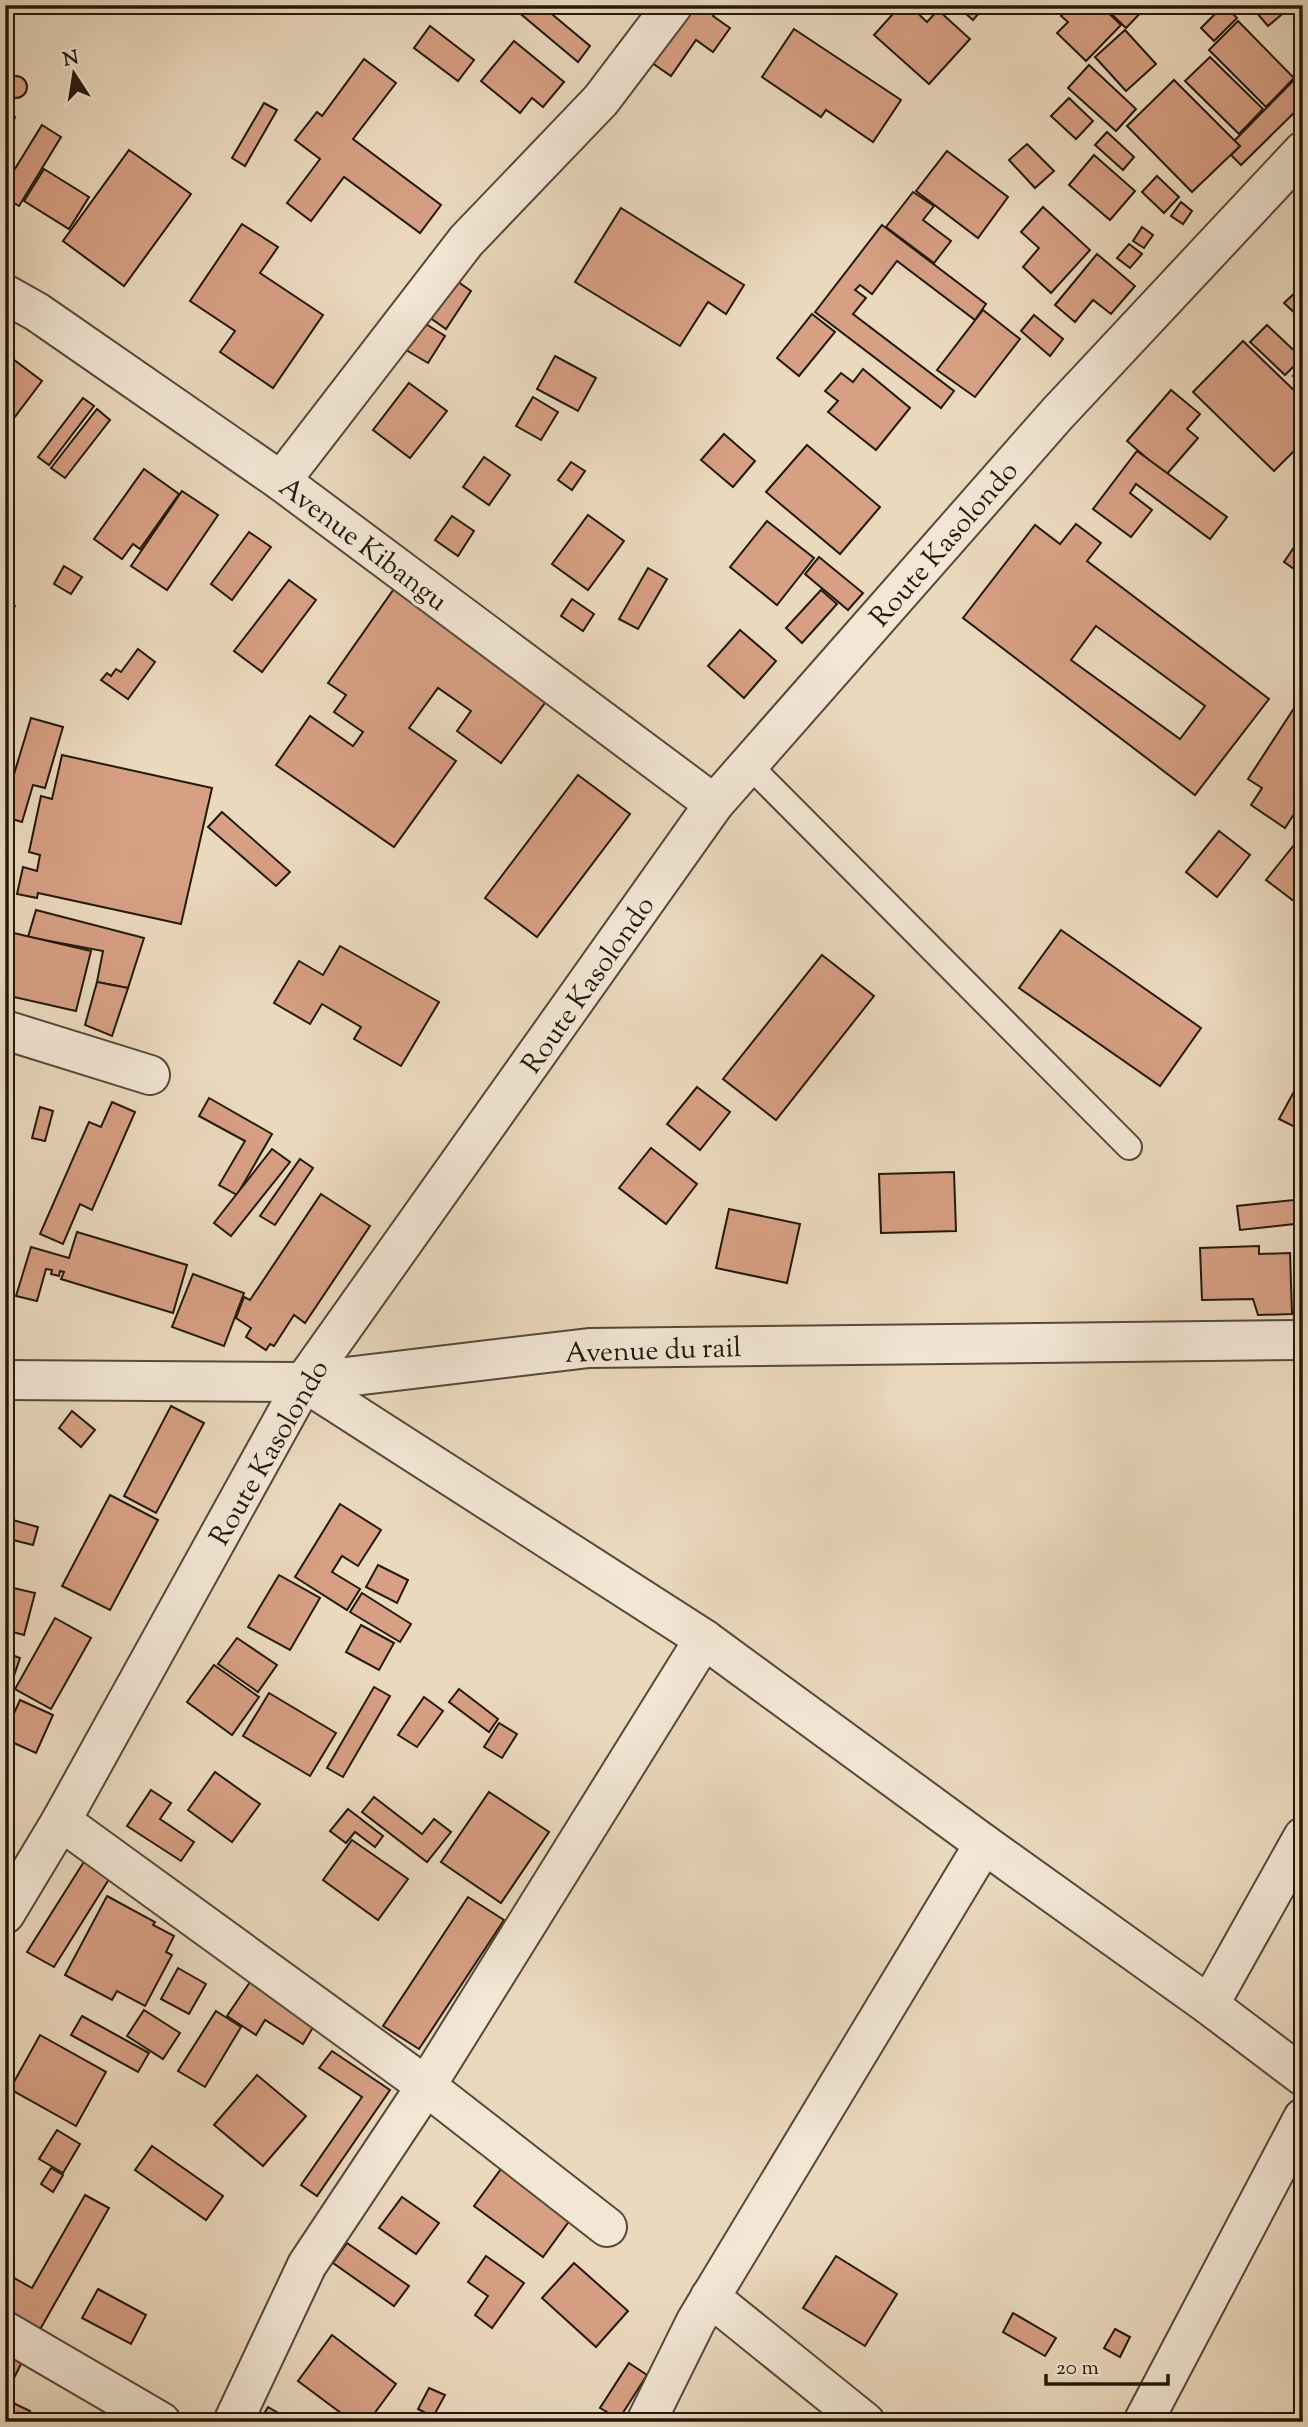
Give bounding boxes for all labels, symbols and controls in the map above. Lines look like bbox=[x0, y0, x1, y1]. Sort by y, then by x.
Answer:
north arrow bbox=[38, 38, 108, 108]
text: N bbox=[61, 45, 81, 75]
street label: Route Kasolondo bbox=[862, 453, 1029, 637]
street label: Avenue Kibangu bbox=[270, 469, 455, 622]
street label: Route Kasolondo bbox=[513, 889, 666, 1083]
street label: Avenue du rail bbox=[564, 1329, 742, 1375]
street label: Route Kasolondo bbox=[201, 1353, 340, 1554]
scale bar bbox=[1046, 2343, 1168, 2387]
text: 20 m bbox=[1056, 2354, 1099, 2384]

